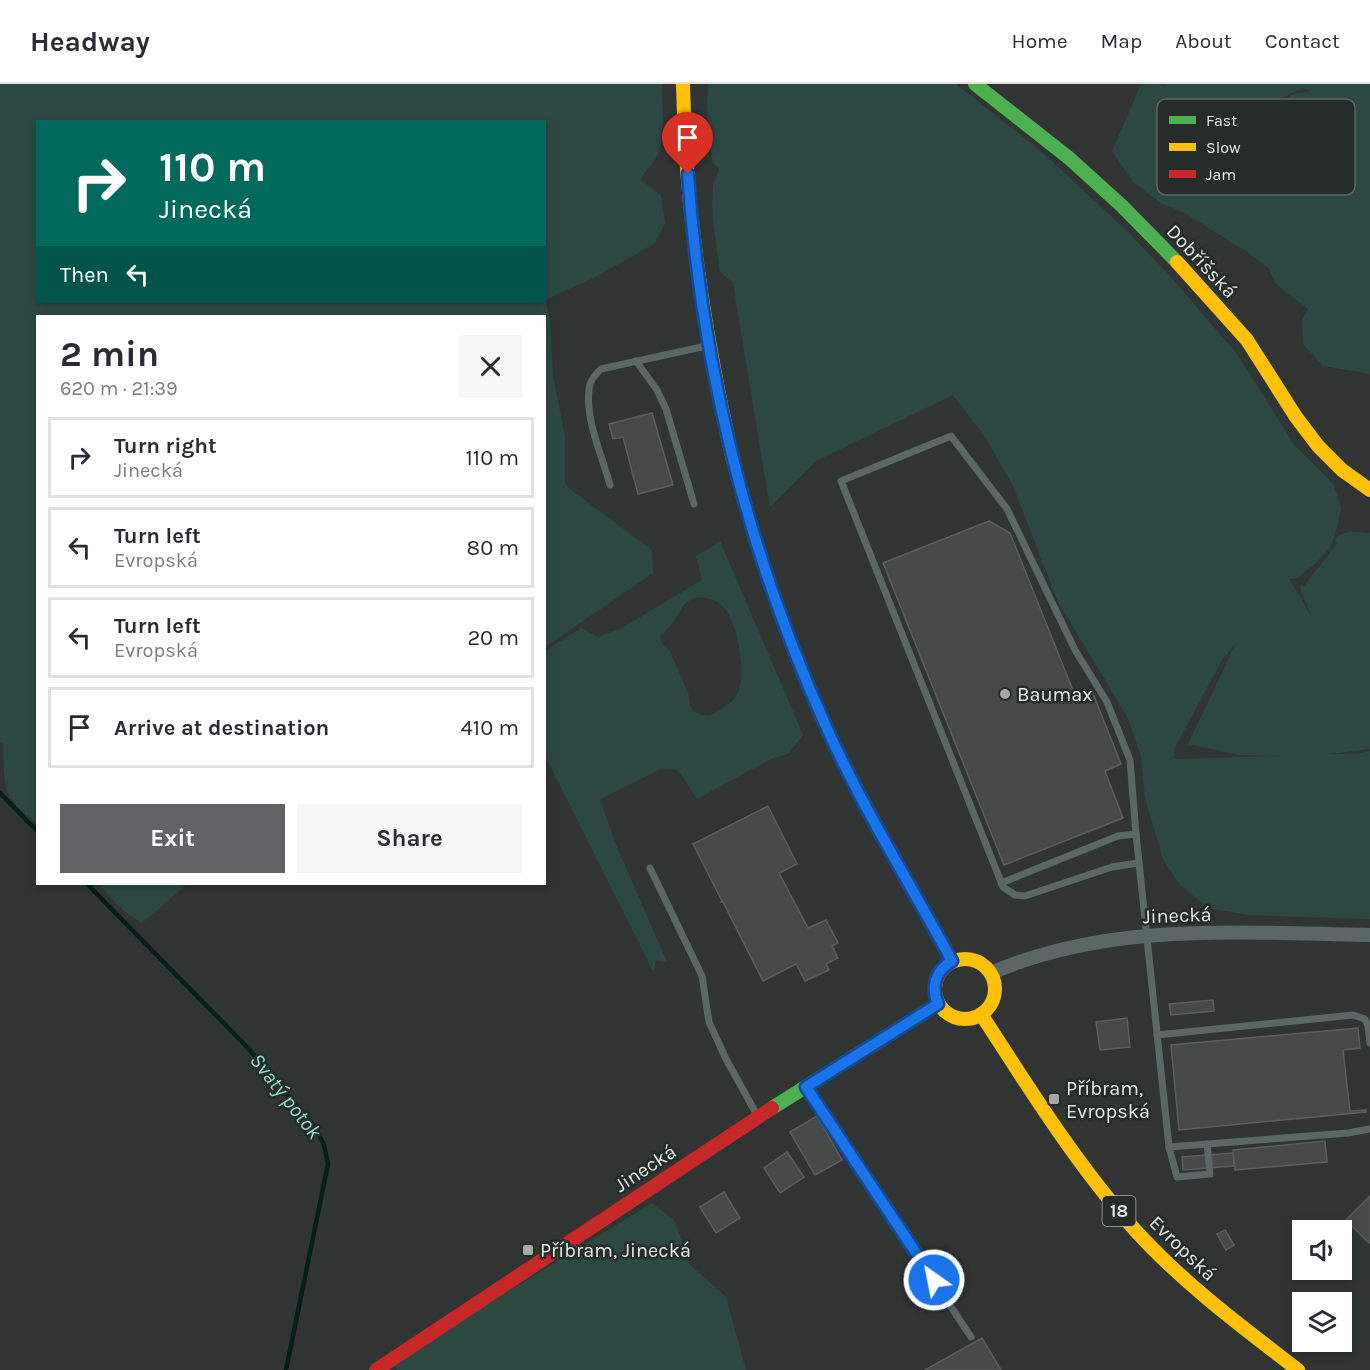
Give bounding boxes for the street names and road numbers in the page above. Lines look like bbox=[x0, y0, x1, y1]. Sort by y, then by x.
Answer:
street label: Dobříšská bbox=[1162, 220, 1242, 303]
street label: Jinecká bbox=[1142, 903, 1212, 928]
street label: Jinecká bbox=[610, 1140, 680, 1197]
road number: 18 bbox=[1102, 1196, 1136, 1226]
street label: Evropská bbox=[1144, 1211, 1221, 1286]

